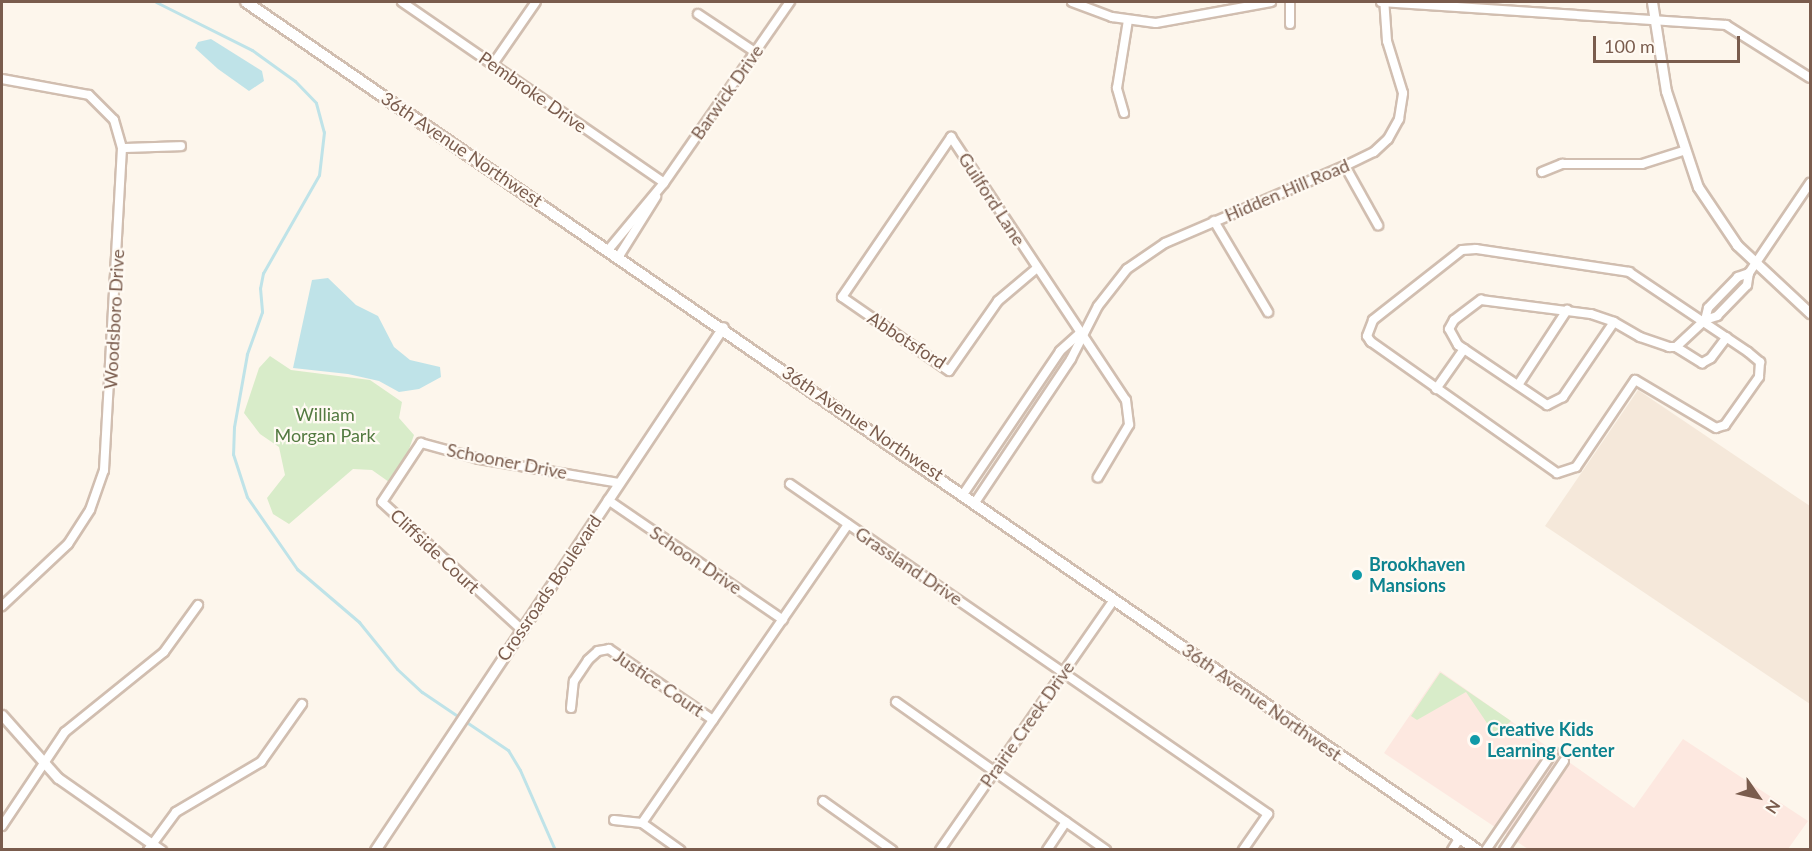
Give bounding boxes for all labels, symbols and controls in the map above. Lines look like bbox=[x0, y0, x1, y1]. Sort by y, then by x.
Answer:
scale bar bbox=[1596, 24, 1743, 62]
text: 100 m bbox=[1604, 35, 1655, 57]
street label: Barwick Drive bbox=[686, 40, 768, 144]
street label: Pembroke Drive bbox=[475, 47, 591, 137]
street label: 36th Avenue Northwest bbox=[377, 87, 547, 211]
street label: Guilford Lane bbox=[954, 148, 1030, 250]
street label: Hidden Hill Road bbox=[1221, 154, 1353, 226]
street label: Woodsboro Drive bbox=[100, 248, 128, 390]
street label: Abbotsford bbox=[864, 307, 950, 373]
street label: 36th Avenue Northwest bbox=[778, 361, 948, 485]
park label: William Morgan Park bbox=[274, 404, 376, 446]
street label: Schooner Drive bbox=[445, 439, 569, 483]
street label: Cliffside Court bbox=[386, 504, 484, 598]
street label: Crossroads Boulevard bbox=[492, 511, 606, 665]
street label: Schoon Drive bbox=[646, 521, 746, 599]
street label: Grassland Drive bbox=[851, 522, 967, 610]
place label: Brookhaven Mansions bbox=[1369, 554, 1465, 596]
marker: Brookhaven Mansions bbox=[1350, 568, 1364, 582]
street label: 36th Avenue Northwest bbox=[1178, 638, 1346, 766]
street label: Justice Court bbox=[610, 645, 708, 721]
street label: Prairie Creek Drive bbox=[975, 657, 1079, 791]
place label: Creative Kids Learning Center bbox=[1487, 719, 1614, 762]
marker: Creative Kids Learning Center bbox=[1468, 733, 1482, 747]
north arrow bbox=[1728, 767, 1788, 827]
text: N bbox=[1762, 797, 1785, 818]

